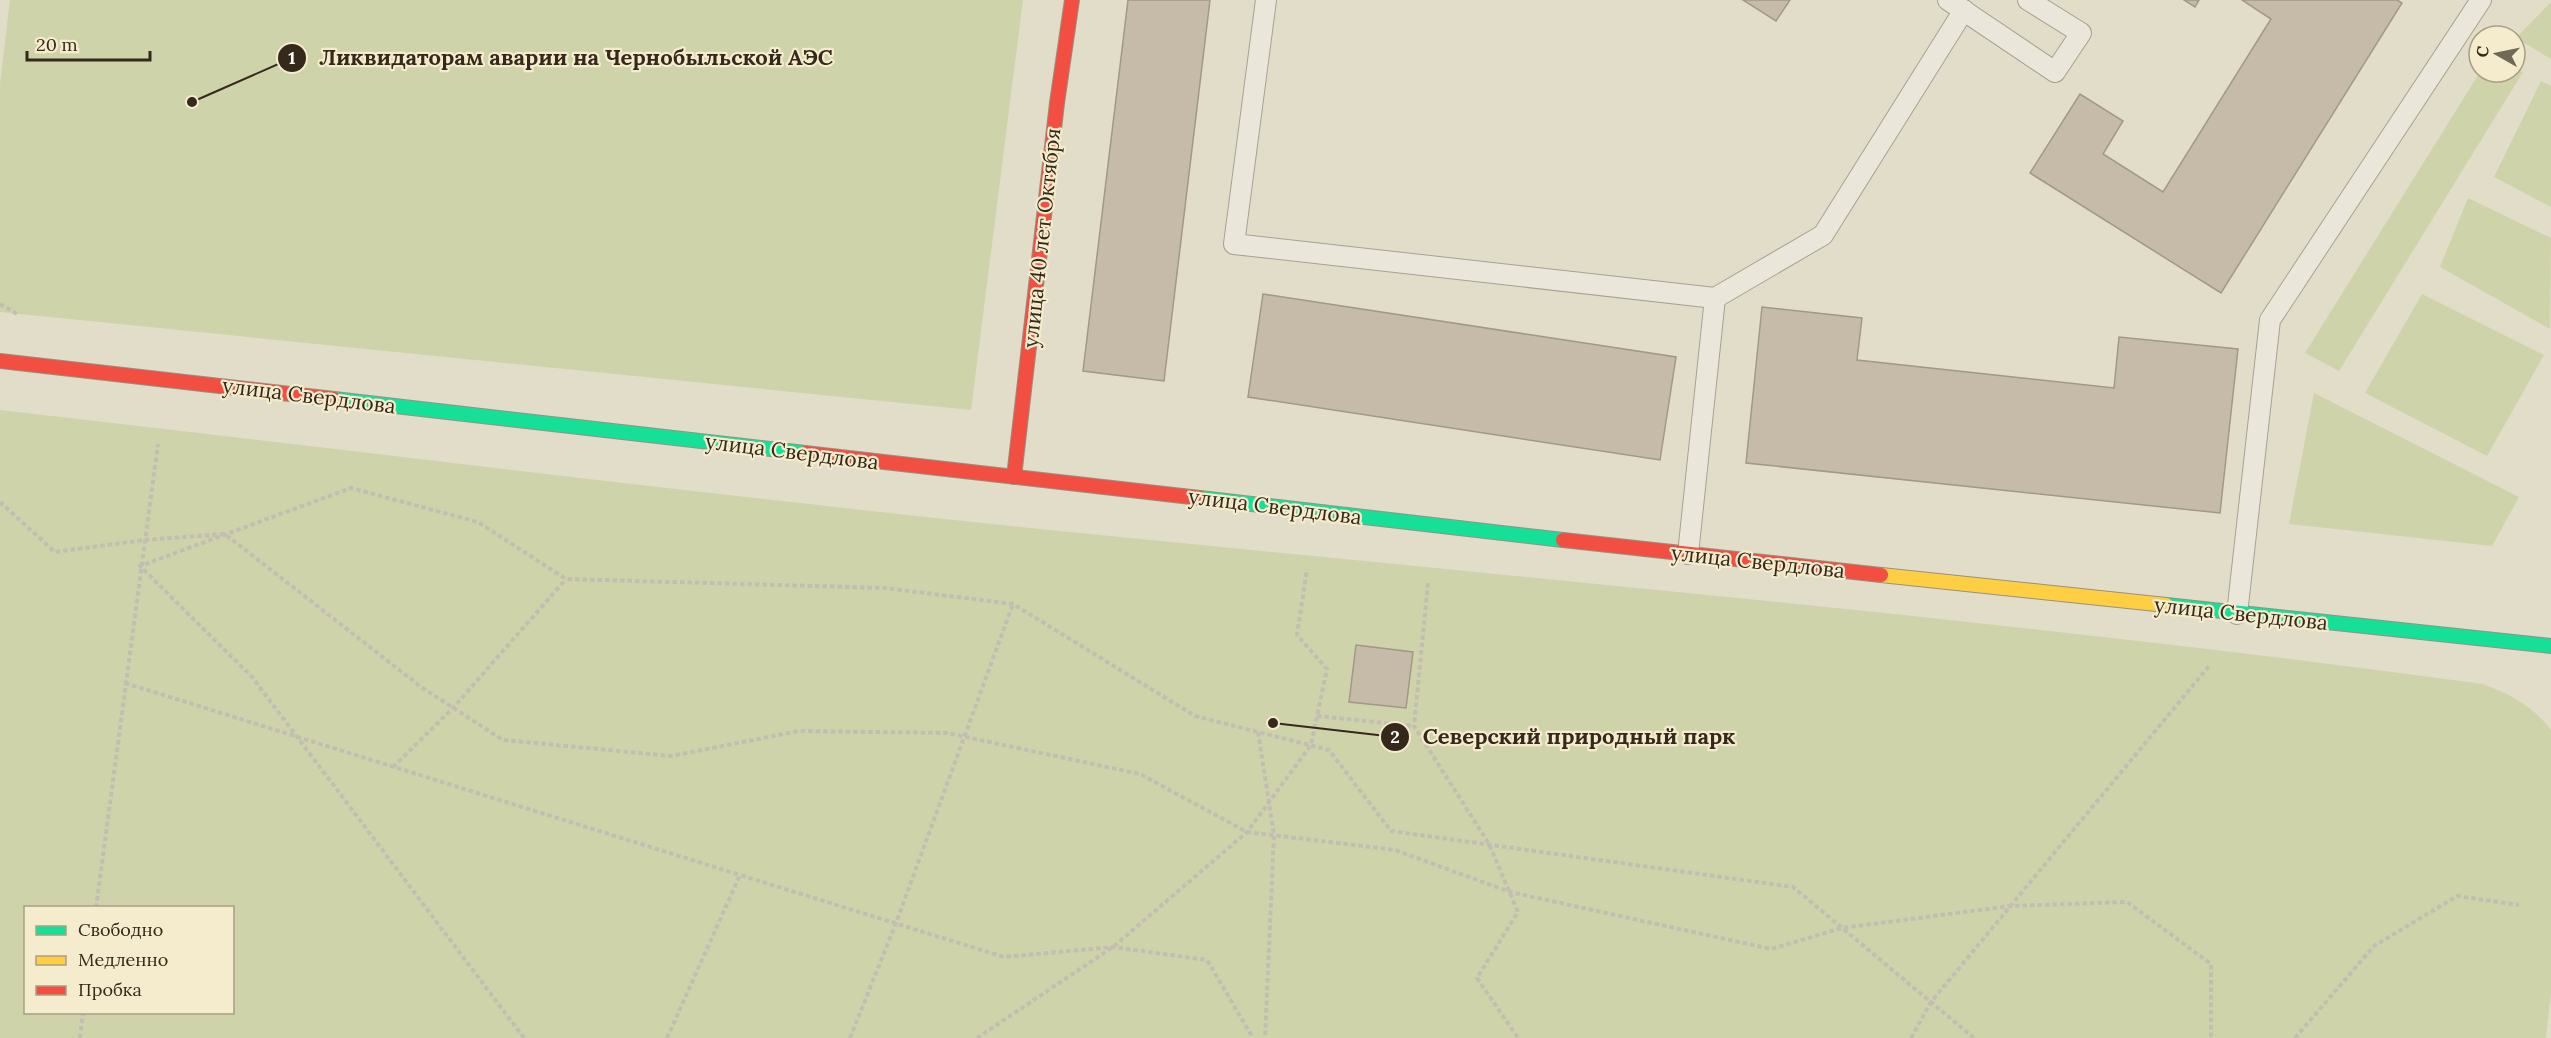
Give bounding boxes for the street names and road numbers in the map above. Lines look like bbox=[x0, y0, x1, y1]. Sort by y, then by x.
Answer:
street label: улица 40 лет Октября bbox=[1017, 127, 1066, 349]
street label: улица Свердлова bbox=[221, 371, 397, 420]
street label: улица Свердлова bbox=[704, 427, 880, 476]
street label: улица Свердлова bbox=[1187, 482, 1363, 531]
street label: улица Свердлова bbox=[1670, 539, 1846, 584]
street label: улица Свердлова bbox=[2153, 591, 2329, 636]

